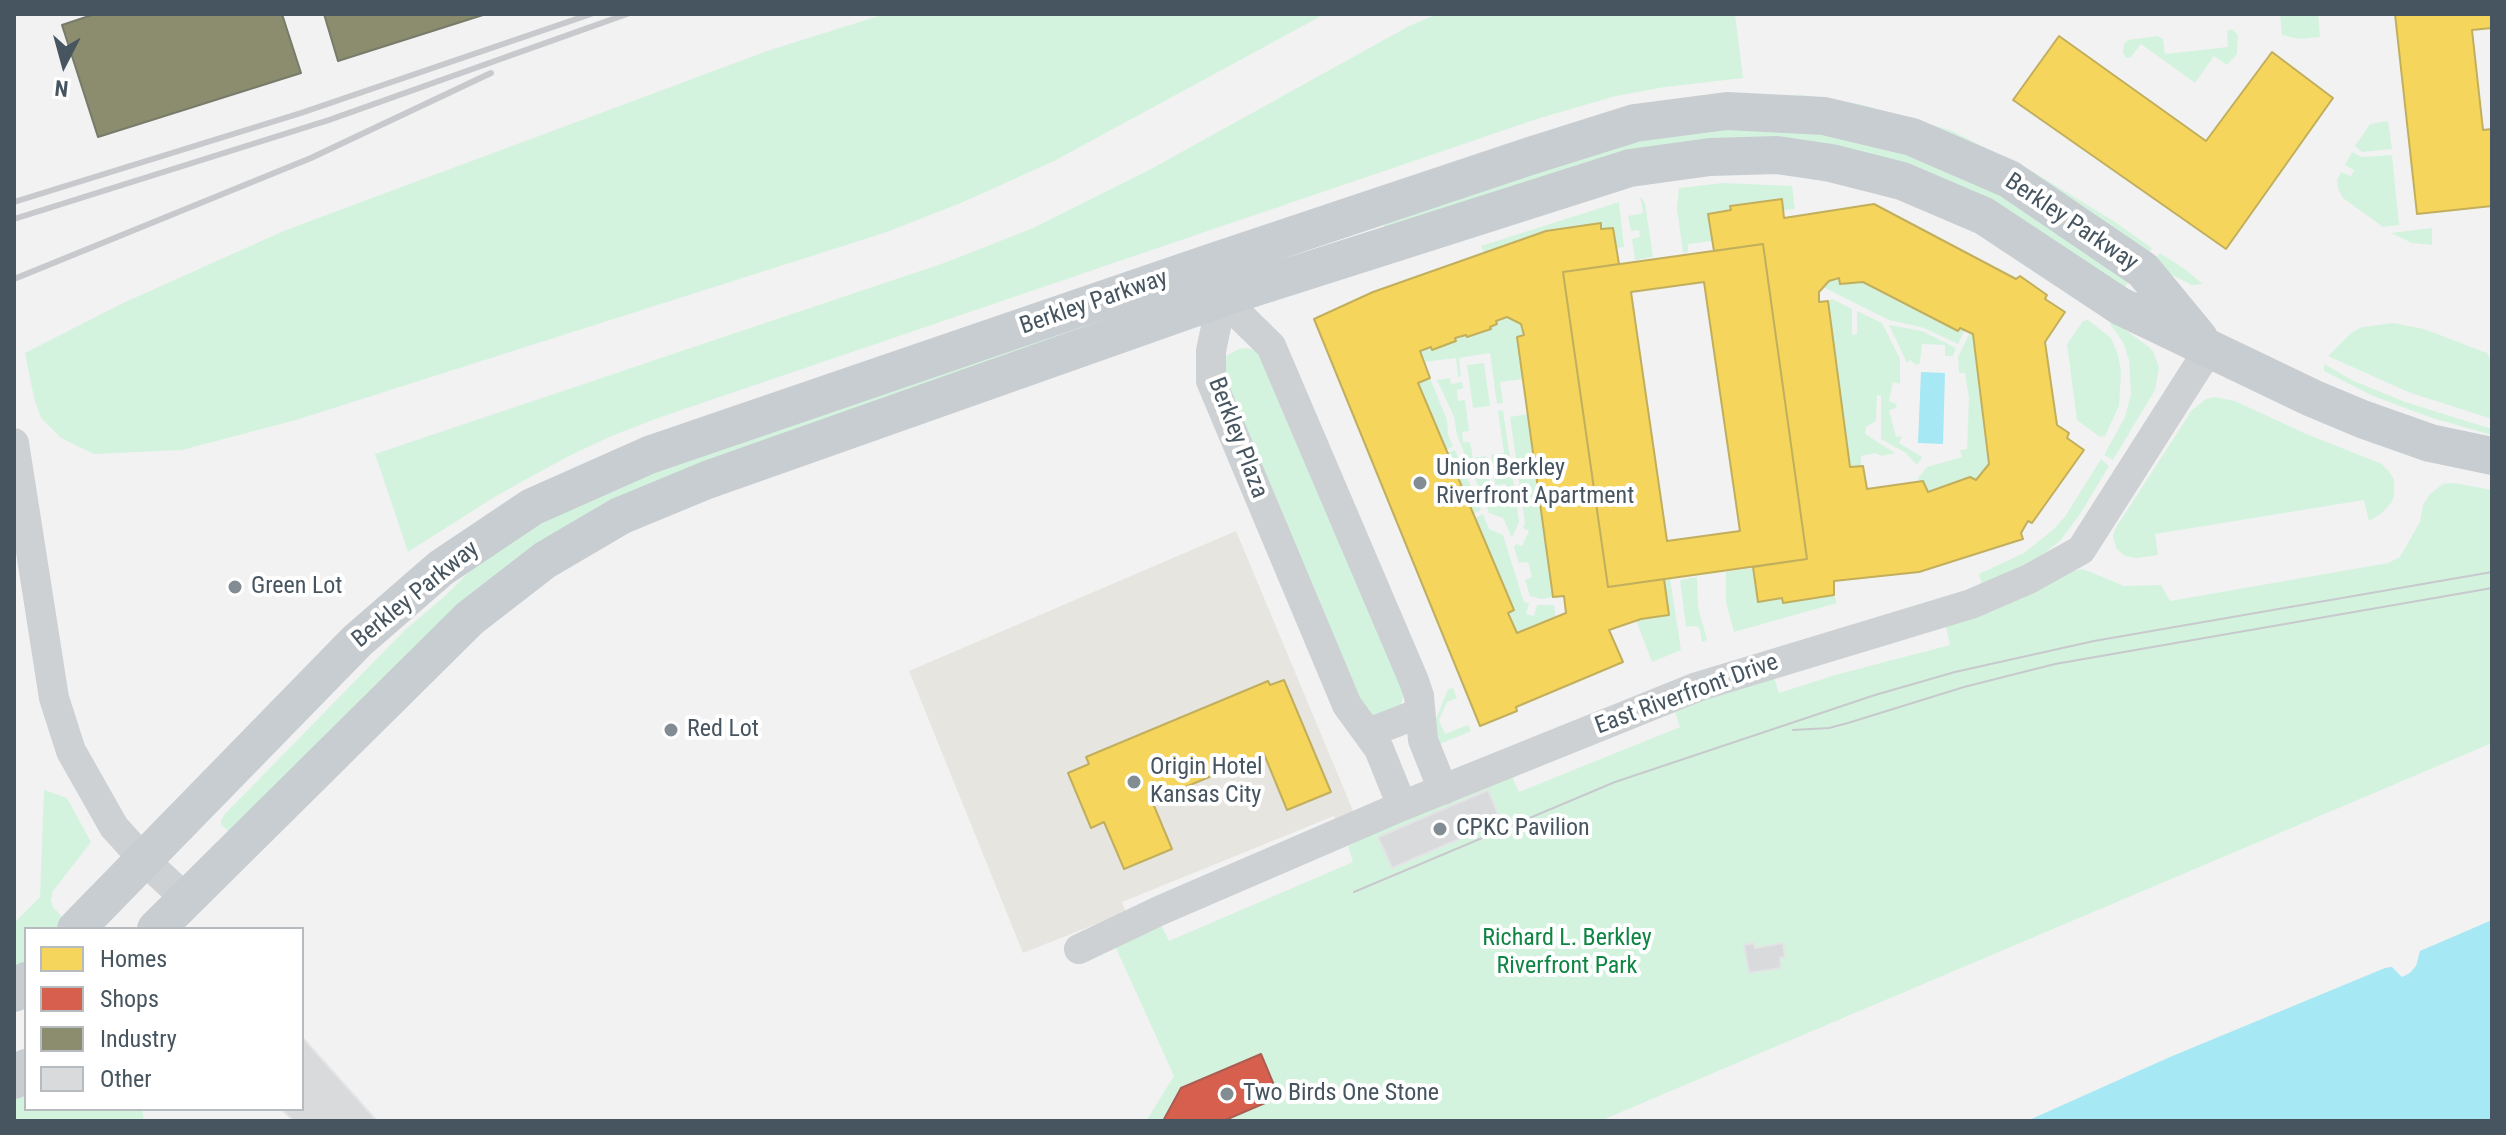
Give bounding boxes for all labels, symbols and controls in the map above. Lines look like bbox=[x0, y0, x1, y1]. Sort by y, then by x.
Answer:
north arrow bbox=[24, 24, 104, 104]
text: N bbox=[53, 75, 69, 102]
street label: Berkley Parkway bbox=[1999, 168, 2143, 278]
street label: Berkley Parkway bbox=[1016, 264, 1172, 342]
street label: Berkley Plaza bbox=[1201, 374, 1273, 502]
place label: Union Berkley Riverfront Apartment bbox=[1436, 455, 1634, 511]
marker: Union Berkley Riverfront Apartment bbox=[1411, 474, 1429, 492]
street label: Berkley Parkway bbox=[347, 535, 485, 655]
place label: Green Lot bbox=[251, 573, 342, 601]
marker: Green Lot bbox=[226, 578, 244, 596]
street label: East Riverfront Drive bbox=[1591, 648, 1783, 742]
place label: Red Lot bbox=[687, 716, 759, 744]
marker: Red Lot bbox=[662, 721, 680, 739]
place label: Origin Hotel Kansas City bbox=[1150, 754, 1263, 810]
marker: Origin Hotel Kansas City bbox=[1125, 773, 1143, 791]
place label: CPKC Pavilion bbox=[1456, 815, 1590, 843]
marker: CPKC Pavilion bbox=[1431, 820, 1449, 838]
park label: Richard L. Berkley Riverfront Park bbox=[1482, 925, 1652, 981]
legend bbox=[24, 927, 304, 1111]
text: Homes bbox=[100, 945, 167, 973]
text: Shops bbox=[100, 985, 159, 1013]
text: Industry bbox=[100, 1025, 177, 1053]
text: Other bbox=[100, 1065, 152, 1093]
place label: Two Birds One Stone bbox=[1243, 1080, 1439, 1108]
marker: Two Birds One Stone bbox=[1218, 1085, 1236, 1103]

